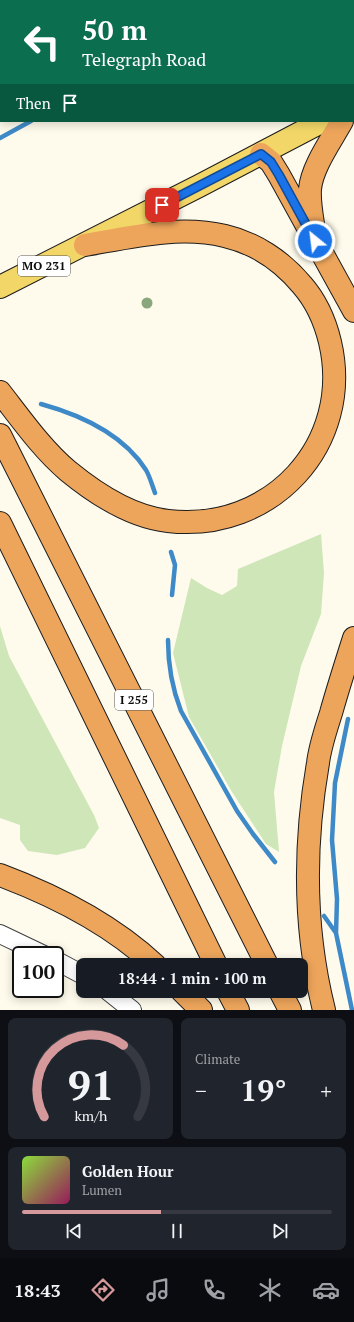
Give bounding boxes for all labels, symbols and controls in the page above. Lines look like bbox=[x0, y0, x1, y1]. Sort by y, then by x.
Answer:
text: 50 m bbox=[82, 11, 147, 48]
icon: left bbox=[16, 16, 68, 68]
text: Telegraph Road bbox=[82, 47, 206, 71]
icon: arrive bbox=[59, 92, 81, 114]
text: Then bbox=[16, 93, 51, 113]
pin bbox=[145, 188, 179, 222]
icon: arrive bbox=[151, 194, 173, 216]
position arrow bbox=[294, 220, 336, 262]
road number: MO 231 bbox=[18, 256, 70, 276]
road number: I 255 bbox=[115, 690, 153, 710]
speed limit sign: 100 bbox=[12, 946, 64, 998]
text: 18:44 · 1 min · 100 m bbox=[118, 968, 266, 988]
text: Climate bbox=[195, 1050, 240, 1068]
text: 91 bbox=[67, 1056, 114, 1111]
text: 19° bbox=[240, 1070, 287, 1110]
text: − bbox=[195, 1076, 207, 1105]
text: + bbox=[320, 1076, 332, 1105]
text: km/h bbox=[74, 1105, 108, 1124]
text: Golden Hour bbox=[82, 1161, 174, 1181]
text: Lumen bbox=[82, 1181, 122, 1199]
icon: previous bbox=[63, 1220, 85, 1242]
icon: pause bbox=[166, 1220, 188, 1242]
icon: next bbox=[269, 1220, 291, 1242]
icon: directions bbox=[89, 1276, 117, 1304]
icon: music bbox=[144, 1276, 172, 1304]
icon: phone bbox=[200, 1276, 228, 1304]
icon: climate bbox=[256, 1276, 284, 1304]
icon: car bbox=[312, 1276, 340, 1304]
text: 18:43 bbox=[14, 1278, 61, 1302]

